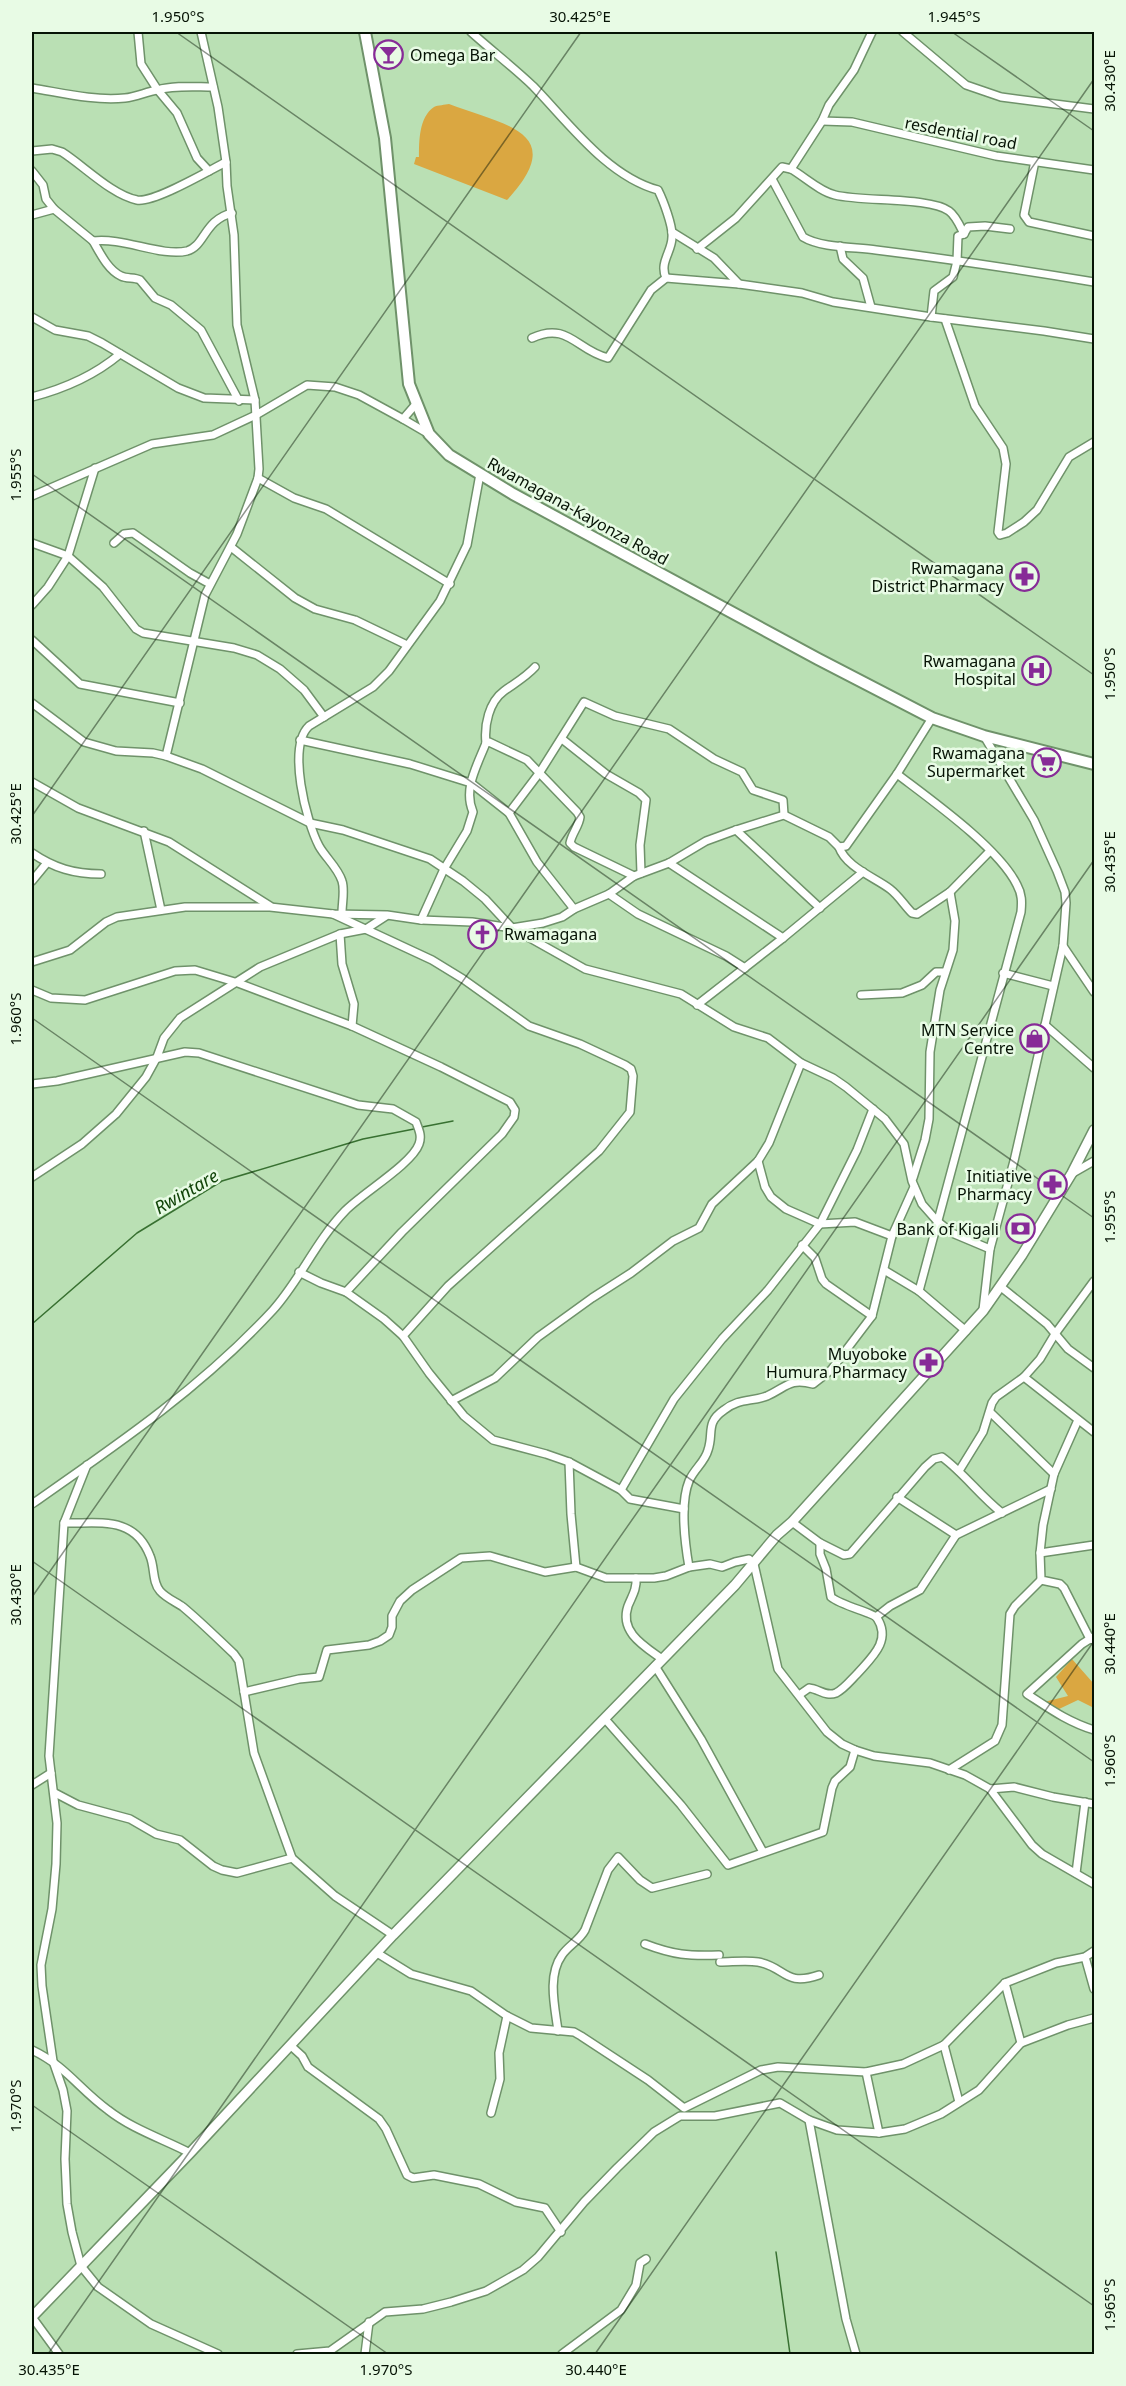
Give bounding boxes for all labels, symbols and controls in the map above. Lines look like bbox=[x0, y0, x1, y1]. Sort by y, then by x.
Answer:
text: 1.950°S bbox=[152, 6, 205, 26]
text: 30.425°E bbox=[549, 6, 611, 26]
text: 1.945°S bbox=[928, 6, 981, 26]
bar icon: Omega Bar bbox=[373, 39, 405, 71]
place label: Omega Bar bbox=[410, 44, 496, 66]
text: 30.430°E bbox=[1099, 50, 1119, 112]
street label: resdential road bbox=[903, 111, 1019, 155]
text: 1.955°S bbox=[5, 449, 25, 502]
street label: Rwamagana-Kayonza Road bbox=[483, 452, 673, 570]
place label: Rwamagana District Pharmacy bbox=[871, 557, 1005, 597]
pharmacy icon: Rwamagana District Pharmacy bbox=[1009, 561, 1041, 593]
text: 1.950°S bbox=[1099, 648, 1119, 701]
place label: Rwamagana Hospital bbox=[923, 650, 1016, 690]
hospital icon: Rwamagana Hospital bbox=[1021, 654, 1053, 686]
place label: Rwamagana Supermarket bbox=[927, 742, 1025, 782]
supermarket icon: Rwamagana Supermarket bbox=[1030, 746, 1062, 778]
text: 30.425°E bbox=[5, 783, 25, 845]
text: 30.435°E bbox=[1099, 831, 1119, 893]
church icon: Rwamagana bbox=[467, 918, 499, 950]
place label: Rwamagana bbox=[504, 923, 597, 945]
text: 1.960°S bbox=[5, 993, 25, 1046]
place label: MTN Service Centre bbox=[921, 1019, 1014, 1059]
shop icon: MTN Service Centre bbox=[1019, 1023, 1051, 1055]
water label: Rwintare bbox=[150, 1163, 222, 1219]
place label: Initiative Pharmacy bbox=[957, 1165, 1033, 1205]
pharmacy icon: Initiative Pharmacy bbox=[1037, 1169, 1069, 1201]
text: 1.955°S bbox=[1099, 1191, 1119, 1244]
bank icon: Bank of Kigali bbox=[1004, 1213, 1036, 1245]
place label: Bank of Kigali bbox=[897, 1218, 999, 1240]
place label: Muyoboke Humura Pharmacy bbox=[766, 1343, 908, 1383]
pharmacy icon: Muyoboke Humura Pharmacy bbox=[912, 1347, 944, 1379]
text: 30.430°E bbox=[5, 1564, 25, 1626]
text: 30.440°E bbox=[1099, 1613, 1119, 1675]
text: 1.960°S bbox=[1099, 1735, 1119, 1788]
text: 1.970°S bbox=[5, 2080, 25, 2133]
text: 1.965°S bbox=[1099, 2279, 1119, 2332]
text: 30.435°E bbox=[18, 2359, 80, 2379]
text: 1.970°S bbox=[360, 2359, 413, 2379]
text: 30.440°E bbox=[565, 2359, 627, 2379]

